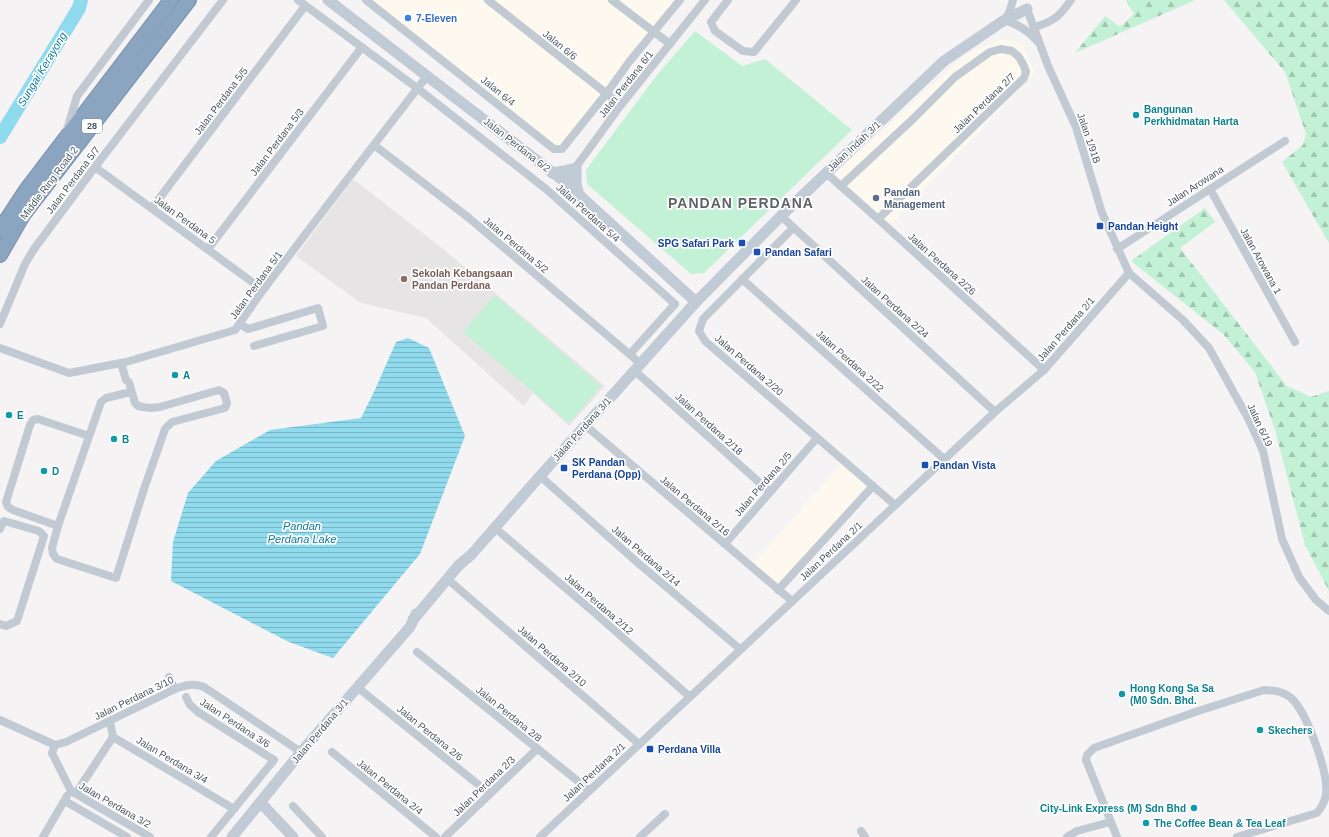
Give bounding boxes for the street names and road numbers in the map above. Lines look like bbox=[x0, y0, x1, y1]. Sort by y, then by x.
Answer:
street label: Jalan 6/6 bbox=[541, 28, 580, 62]
street label: Jalan Perdana 6/1 bbox=[597, 48, 656, 119]
street label: Jalan Perdana 5/5 bbox=[192, 65, 250, 137]
street label: Jalan Perdana 2/7 bbox=[951, 71, 1017, 135]
street label: Jalan 6/4 bbox=[479, 74, 518, 108]
street label: Jalan Perdana 5/3 bbox=[248, 106, 306, 178]
street label: Jalan 1/91B bbox=[1075, 111, 1103, 165]
street label: Jalan Perdana 6/2 bbox=[482, 116, 553, 175]
street label: Jalan Indah 3/1 bbox=[825, 118, 883, 173]
road number: 28 bbox=[82, 119, 102, 133]
street label: Middle Ring Road 2 bbox=[18, 144, 80, 221]
street label: Jalan Perdana 5/7 bbox=[44, 144, 102, 216]
street label: Jalan Arowana bbox=[1164, 163, 1226, 208]
street label: Jalan Perdana 5/4 bbox=[554, 182, 622, 245]
street label: Jalan Perdana 5 bbox=[152, 194, 218, 246]
street label: Jalan Perdana 5/2 bbox=[481, 215, 551, 276]
street label: Jalan Arowana 1 bbox=[1238, 226, 1284, 296]
street label: Jalan Perdana 2/26 bbox=[906, 231, 978, 297]
street label: Jalan Perdana 5/1 bbox=[228, 249, 285, 321]
street label: Jalan Perdana 2/24 bbox=[859, 274, 931, 340]
street label: Jalan Perdana 2/1 bbox=[1035, 294, 1097, 363]
street label: Jalan Perdana 2/22 bbox=[814, 328, 886, 394]
street label: Jalan Perdana 2/20 bbox=[713, 332, 786, 398]
street label: Jalan Perdana 2/18 bbox=[673, 391, 745, 457]
street label: Jalan Perdana 3/1 bbox=[551, 395, 614, 463]
street label: Jalan 6/19 bbox=[1245, 402, 1275, 449]
street label: Jalan Perdana 2/5 bbox=[732, 449, 794, 518]
street label: Jalan Perdana 2/16 bbox=[658, 474, 732, 538]
street label: Jalan Perdana 2/1 bbox=[798, 519, 865, 583]
street label: Jalan Perdana 2/14 bbox=[610, 523, 683, 589]
street label: Jalan Perdana 2/12 bbox=[563, 571, 636, 637]
street label: Jalan Perdana 2/10 bbox=[516, 623, 589, 689]
street label: Jalan Perdana 3/10 bbox=[93, 674, 176, 722]
street label: Jalan Perdana 2/8 bbox=[474, 684, 544, 744]
street label: Jalan Perdana 3/6 bbox=[198, 696, 272, 750]
street label: Jalan Perdana 3/1 bbox=[290, 696, 351, 766]
street label: Jalan Perdana 2/6 bbox=[395, 703, 465, 763]
street label: Jalan Perdana 3/4 bbox=[134, 734, 210, 786]
street label: Jalan Perdana 2/1 bbox=[561, 740, 628, 804]
street label: Jalan Perdana 2/3 bbox=[451, 754, 517, 818]
street label: Jalan Perdana 2/4 bbox=[355, 757, 425, 817]
street label: Jalan Perdana 3/2 bbox=[77, 780, 153, 830]

